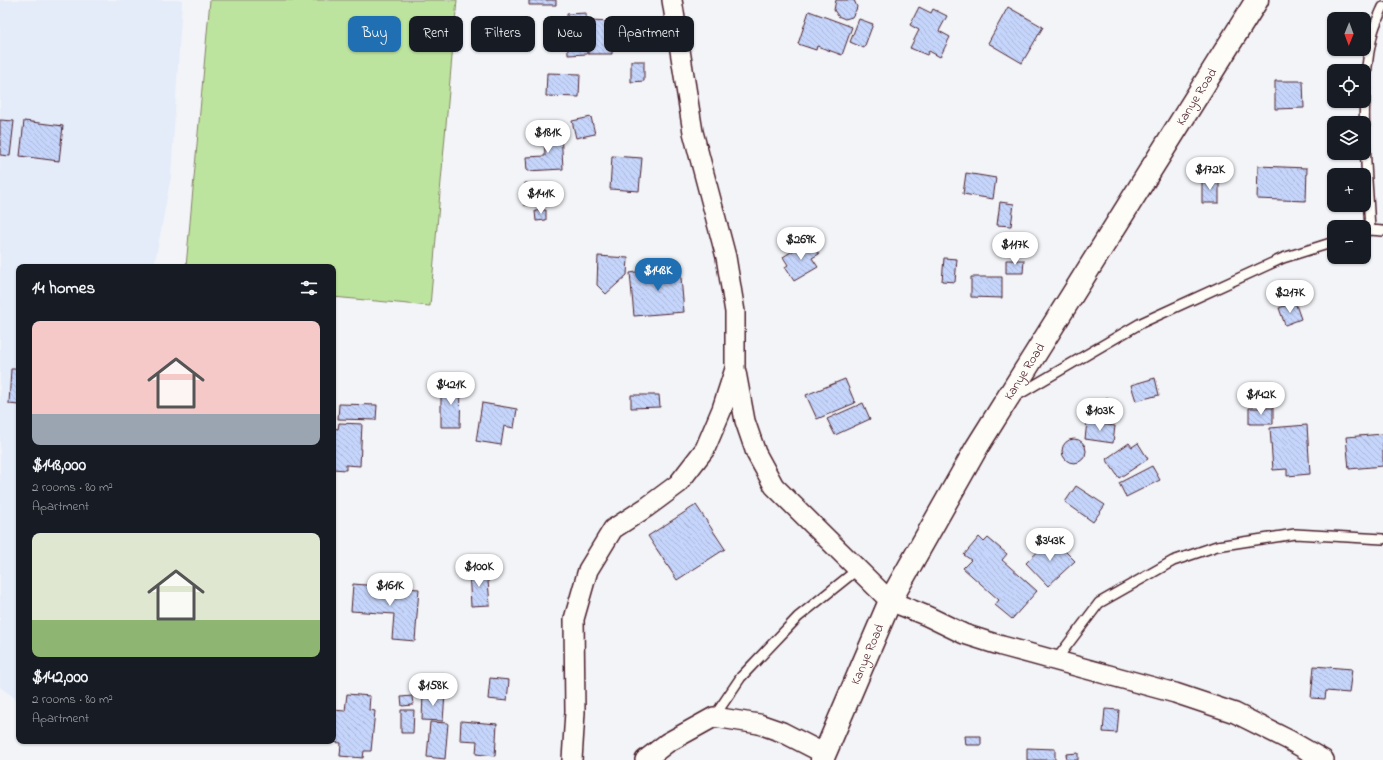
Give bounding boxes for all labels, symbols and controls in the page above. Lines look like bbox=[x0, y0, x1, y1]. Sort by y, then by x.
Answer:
north arrow bbox=[1327, 12, 1371, 56]
map controls bbox=[1327, 12, 1371, 264]
chip: Buy bbox=[348, 16, 401, 52]
chip: Rent bbox=[409, 16, 463, 52]
chip: Filters bbox=[471, 16, 535, 52]
chip: New bbox=[543, 16, 596, 52]
chip: Apartment bbox=[604, 16, 694, 52]
street label: Kanye Road bbox=[1171, 64, 1222, 129]
button: locate bbox=[1327, 64, 1371, 108]
button: layers bbox=[1327, 116, 1371, 160]
pin: $181K bbox=[520, 120, 576, 154]
text: $181K bbox=[534, 123, 562, 142]
pin: $172K bbox=[1182, 157, 1238, 191]
text: $172K bbox=[1195, 160, 1225, 179]
button: + bbox=[1327, 168, 1371, 212]
pin: $141K bbox=[513, 181, 569, 215]
text: $141K bbox=[527, 184, 555, 203]
button: − bbox=[1327, 220, 1371, 264]
pin: $269K bbox=[773, 227, 829, 261]
text: $269K bbox=[786, 230, 816, 249]
pin: $117K bbox=[987, 232, 1043, 266]
text: $117K bbox=[1001, 235, 1029, 254]
pin: $148K bbox=[630, 258, 686, 292]
text: $148K bbox=[644, 261, 672, 280]
text: 14 homes bbox=[32, 276, 95, 301]
icon: filters bbox=[298, 277, 320, 299]
pin: $217K bbox=[1262, 280, 1318, 314]
text: $217K bbox=[1275, 283, 1305, 302]
street label: Kanye Road bbox=[999, 339, 1050, 404]
icon: home bbox=[140, 347, 212, 419]
pin: $421K bbox=[423, 372, 479, 406]
text: $421K bbox=[436, 375, 466, 394]
pin: $142K bbox=[1233, 382, 1289, 416]
text: $142K bbox=[1246, 385, 1276, 404]
pin: $103K bbox=[1072, 398, 1128, 432]
text: $103K bbox=[1085, 401, 1115, 420]
text: $148,000 bbox=[32, 453, 86, 478]
text: 2 rooms · 80 m² bbox=[32, 478, 113, 497]
text: Apartment bbox=[32, 497, 89, 516]
pin: $343K bbox=[1022, 528, 1078, 562]
text: $343K bbox=[1035, 531, 1065, 550]
pin: $100K bbox=[451, 554, 507, 588]
text: $100K bbox=[464, 557, 494, 576]
icon: home bbox=[140, 559, 212, 631]
pin: $161K bbox=[362, 573, 418, 607]
text: $161K bbox=[376, 576, 404, 595]
street label: Kanye Road bbox=[846, 620, 889, 688]
text: $142,000 bbox=[32, 665, 88, 690]
pin: $158K bbox=[405, 673, 461, 707]
text: $158K bbox=[418, 676, 448, 695]
text: 2 rooms · 80 m² bbox=[32, 690, 113, 709]
text: Apartment bbox=[32, 709, 89, 728]

